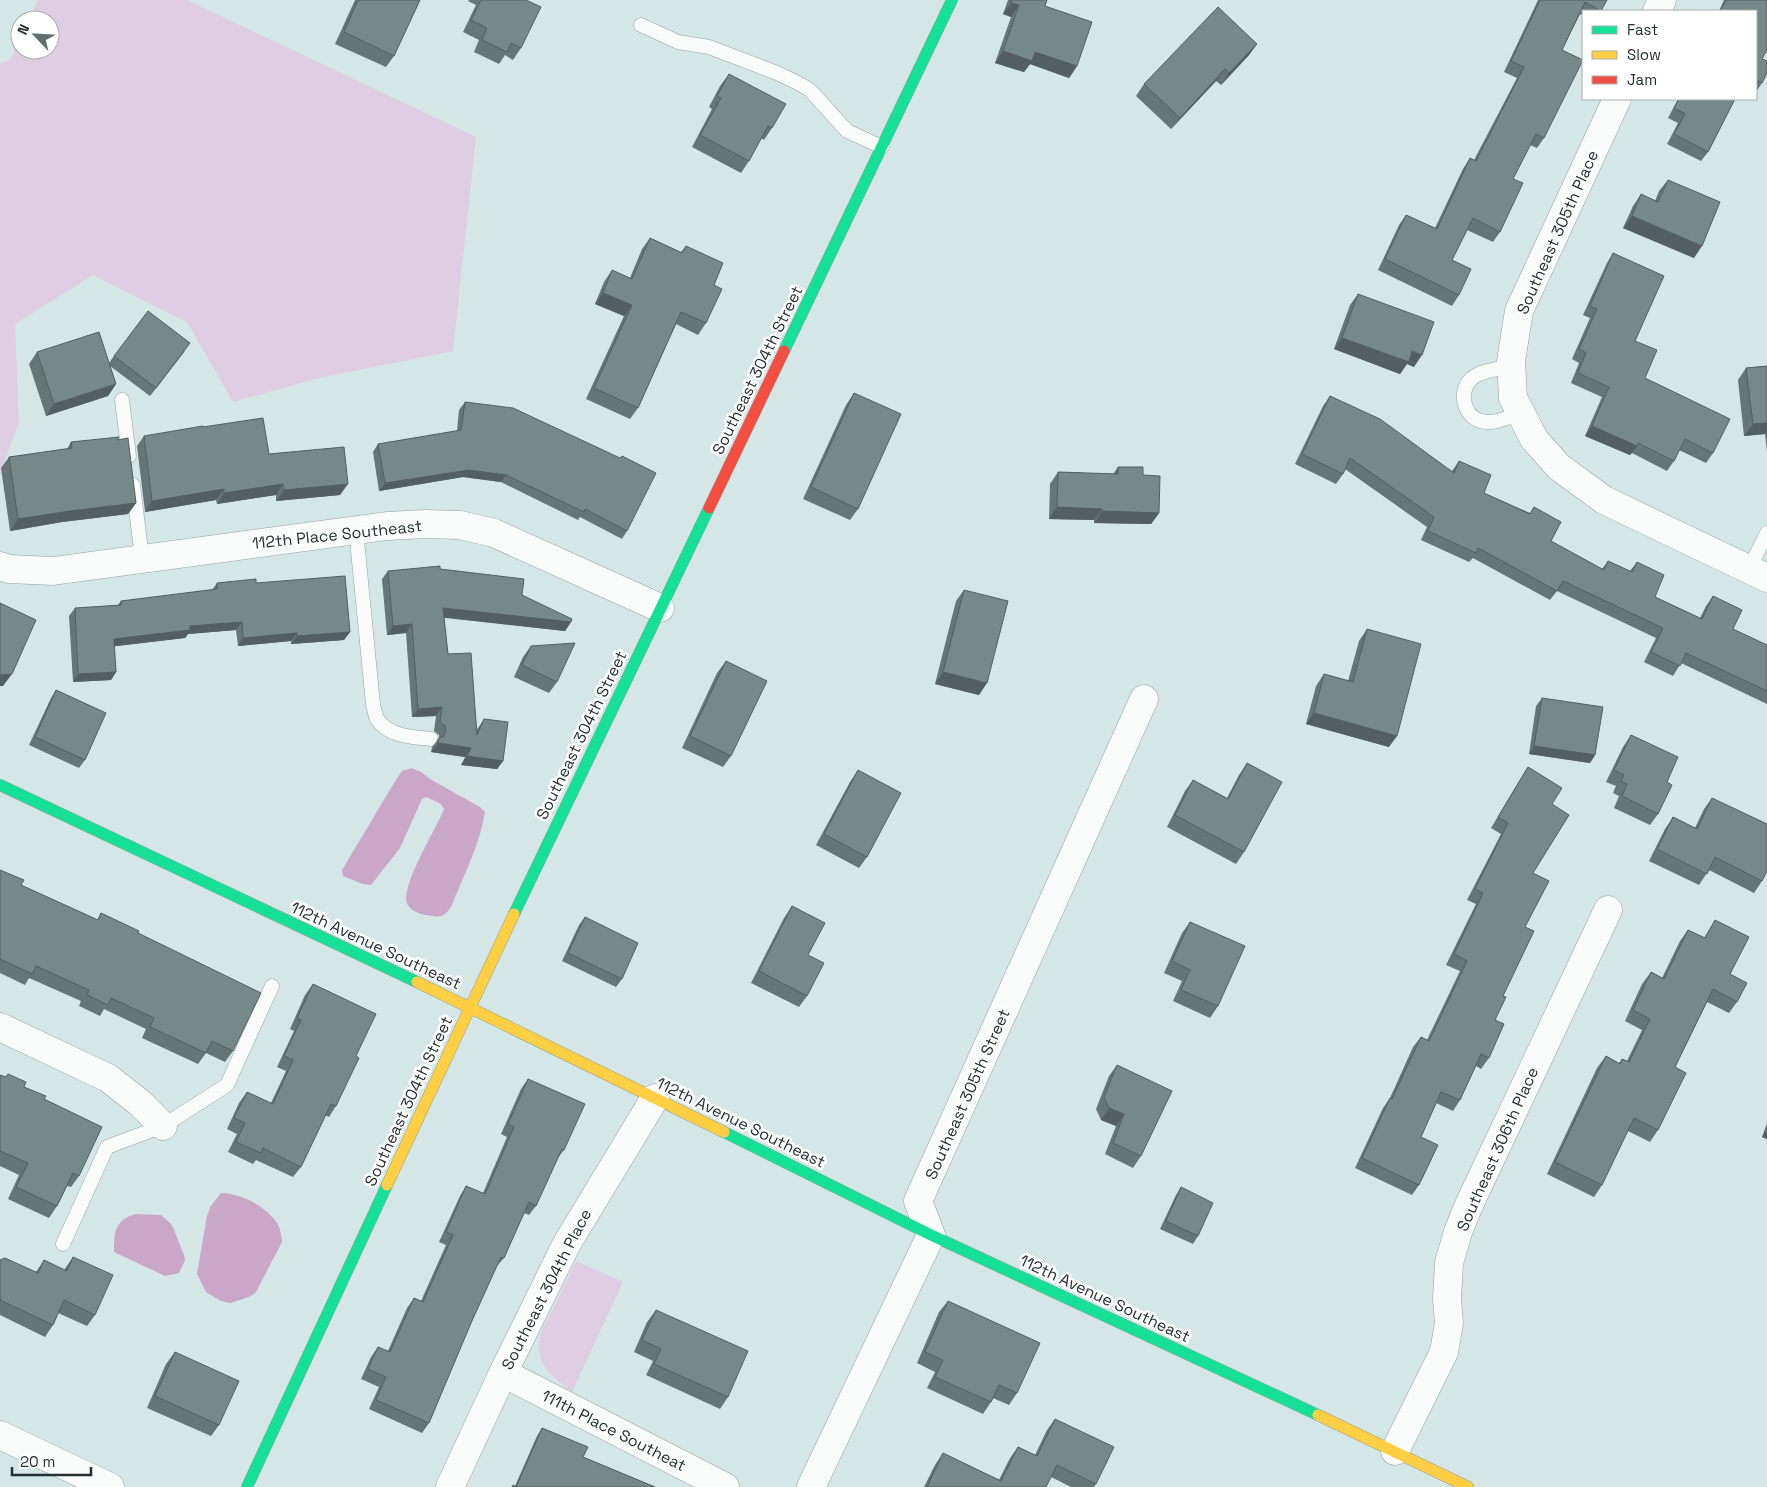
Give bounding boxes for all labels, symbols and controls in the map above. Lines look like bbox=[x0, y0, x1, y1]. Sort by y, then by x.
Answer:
north arrow bbox=[10, 10, 60, 60]
legend bbox=[1582, 10, 1757, 100]
text: Fast bbox=[1627, 20, 1658, 39]
text: N bbox=[13, 21, 33, 38]
text: Slow bbox=[1627, 45, 1661, 64]
text: Jam bbox=[1627, 70, 1657, 89]
street label: Southeast 305th Place bbox=[1512, 147, 1603, 317]
street label: Southeast 304th Street bbox=[707, 282, 807, 458]
street label: 112th Place Southeast bbox=[251, 515, 423, 554]
street label: Southeast 304th Street bbox=[531, 647, 631, 823]
street label: 112th Avenue Southeast bbox=[287, 897, 464, 994]
street label: Southeast 305th Street bbox=[920, 1006, 1015, 1183]
street label: Southeast 304th Street bbox=[360, 1013, 457, 1190]
street label: Southeast 306th Place bbox=[1452, 1064, 1543, 1235]
street label: 112th Avenue Southeast bbox=[653, 1072, 829, 1173]
street label: Southeast 304th Place bbox=[497, 1205, 596, 1373]
street label: 112th Avenue Southeast bbox=[1016, 1250, 1193, 1347]
street label: 111th Place Southeat bbox=[538, 1385, 689, 1476]
scale bar bbox=[12, 1444, 91, 1476]
text: 20 m bbox=[20, 1452, 55, 1471]

